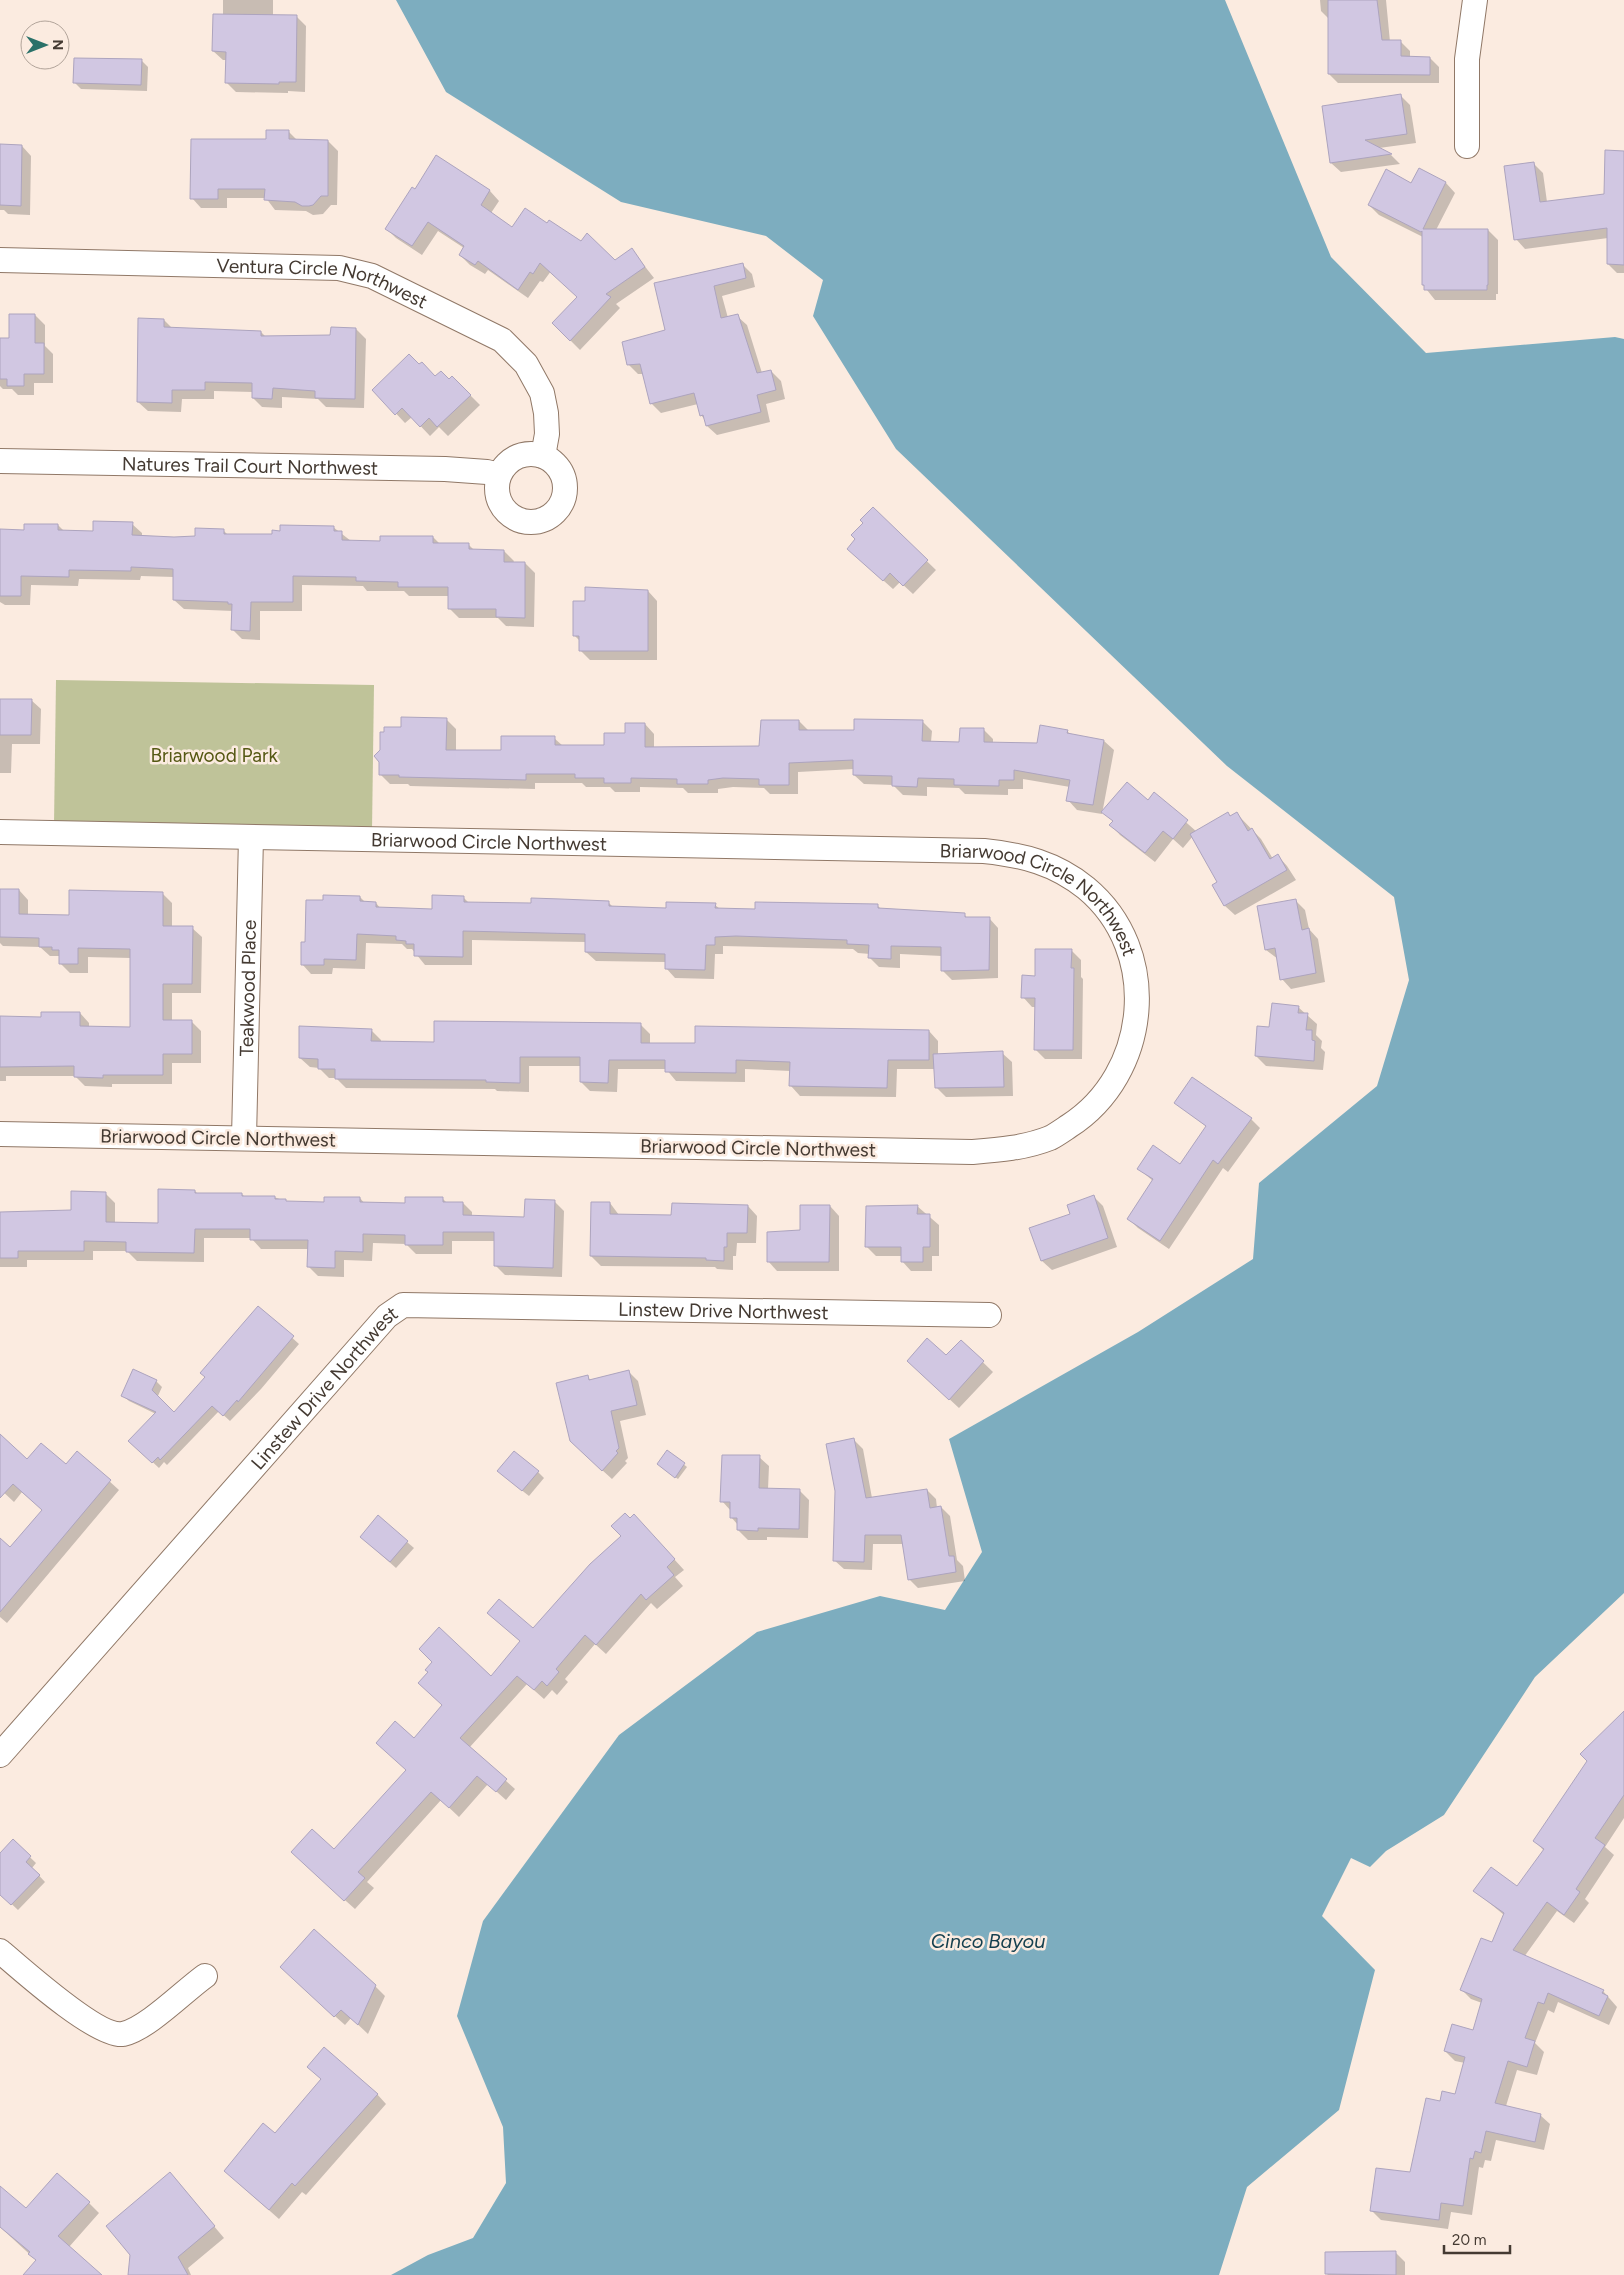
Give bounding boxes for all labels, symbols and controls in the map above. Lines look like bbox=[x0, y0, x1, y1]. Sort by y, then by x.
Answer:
north arrow bbox=[20, 20, 70, 70]
text: N bbox=[49, 40, 66, 50]
street label: Ventura Circle Northwest bbox=[216, 254, 431, 313]
street label: Natures Trail Court Northwest bbox=[122, 452, 378, 479]
park label: Briarwood Park bbox=[150, 744, 278, 767]
street label: Briarwood Circle Northwest bbox=[371, 828, 607, 855]
street label: Briarwood Circle Northwest bbox=[939, 839, 1141, 959]
street label: Teakwood Place bbox=[234, 919, 261, 1057]
street label: Briarwood Circle Northwest bbox=[100, 1124, 336, 1152]
street label: Briarwood Circle Northwest bbox=[640, 1134, 876, 1162]
street label: Linstew Drive Northwest bbox=[618, 1297, 829, 1324]
street label: Linstew Drive Northwest bbox=[246, 1301, 402, 1474]
water label: Cinco Bayou bbox=[931, 1929, 1045, 1953]
scale bar bbox=[1444, 2222, 1510, 2254]
text: 20 m bbox=[1452, 2231, 1486, 2249]

